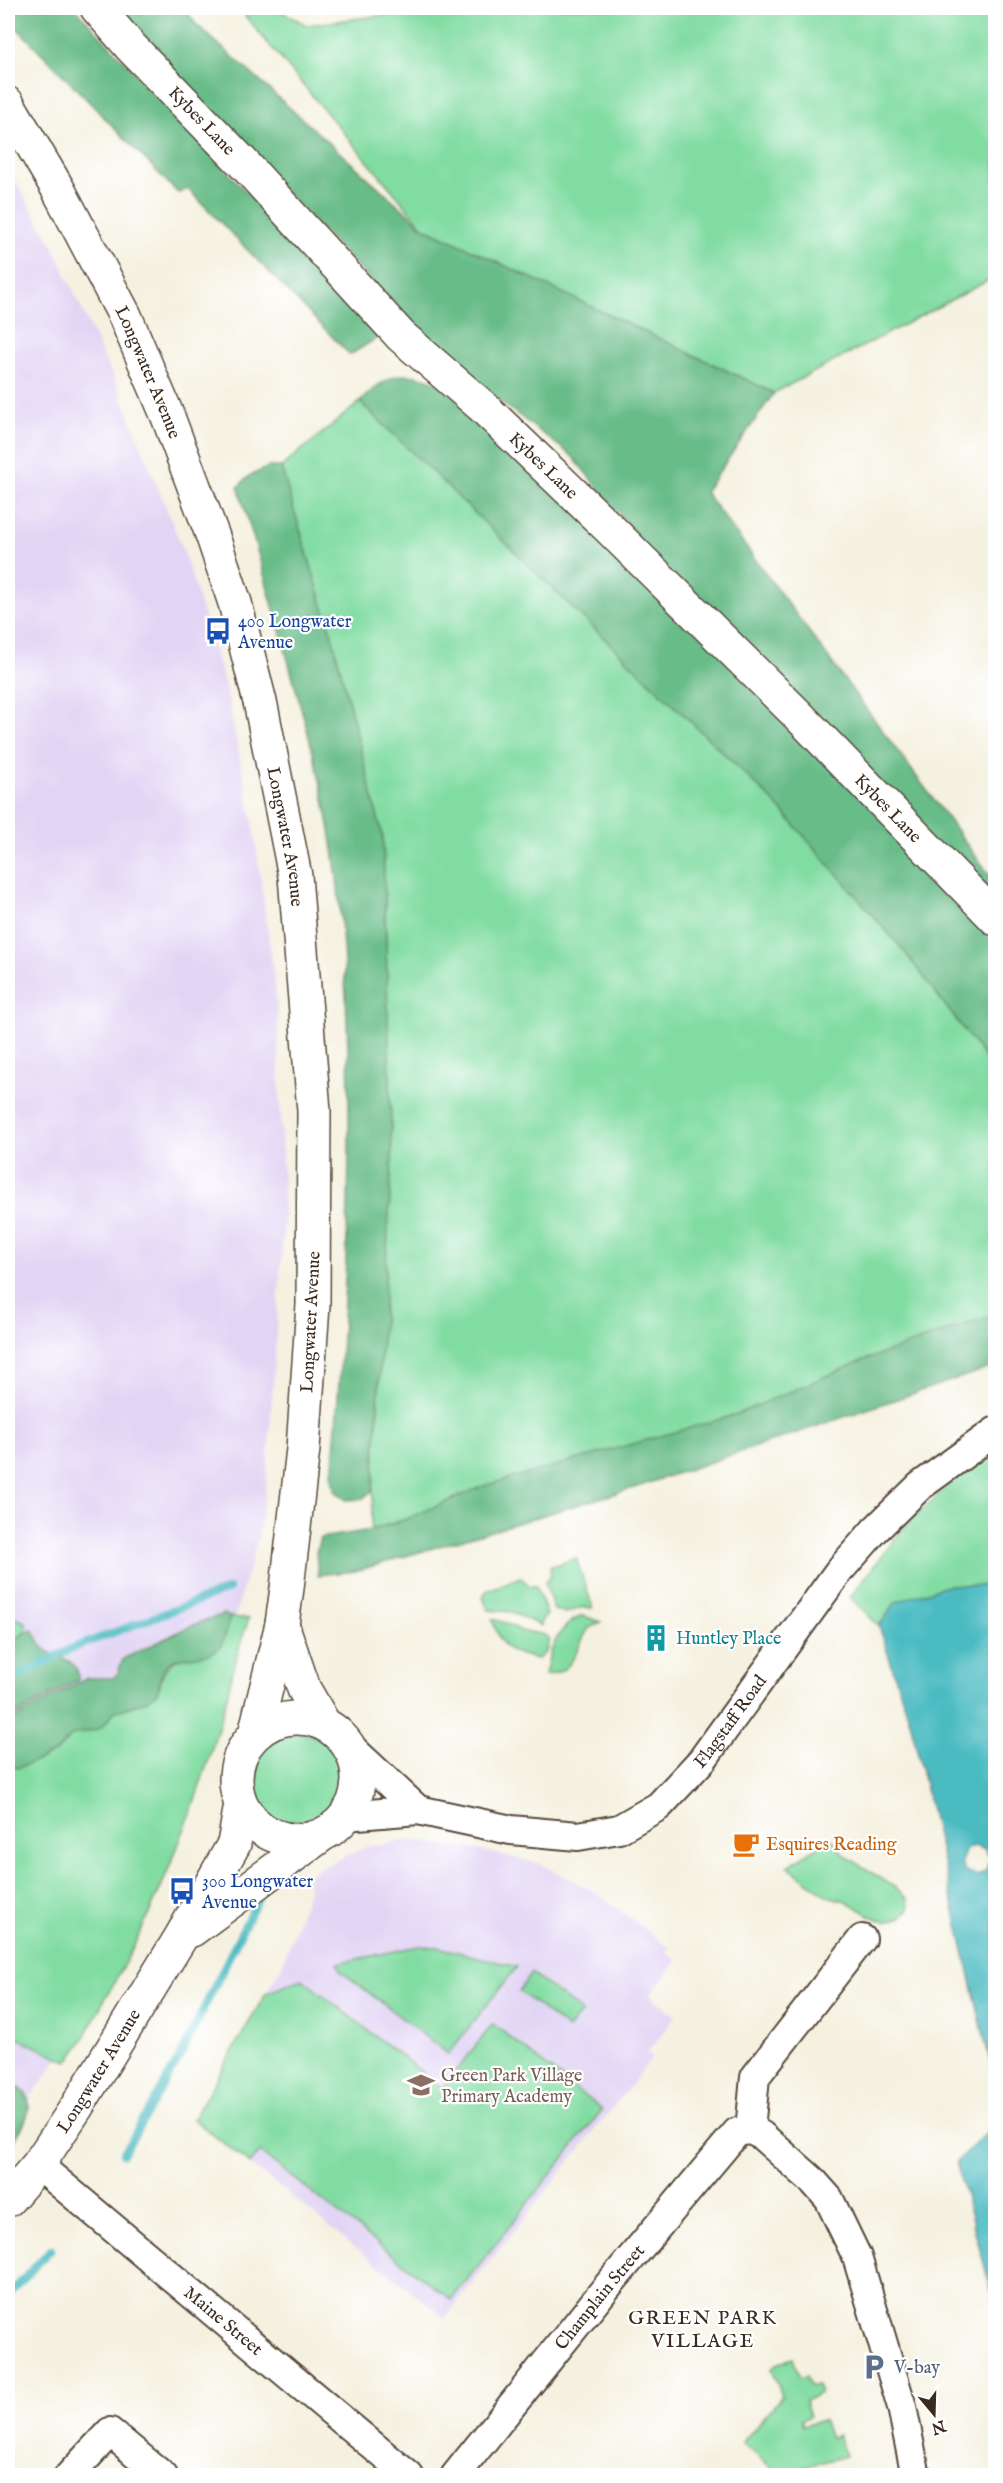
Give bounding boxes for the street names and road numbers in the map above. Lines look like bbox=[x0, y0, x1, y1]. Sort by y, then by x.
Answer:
street label: Kybes Lane bbox=[162, 82, 240, 161]
street label: Longwater Avenue bbox=[109, 302, 185, 442]
street label: Kybes Lane bbox=[503, 428, 582, 505]
street label: Longwater Avenue bbox=[260, 765, 307, 908]
street label: Kybes Lane bbox=[849, 770, 926, 848]
street label: Longwater Avenue bbox=[296, 1251, 327, 1393]
street label: Flagstaff Road bbox=[690, 1671, 773, 1774]
street label: Longwater Avenue bbox=[52, 2005, 147, 2138]
street label: Champlain Street bbox=[551, 2240, 650, 2355]
street label: Maine Street bbox=[178, 2282, 267, 2361]

